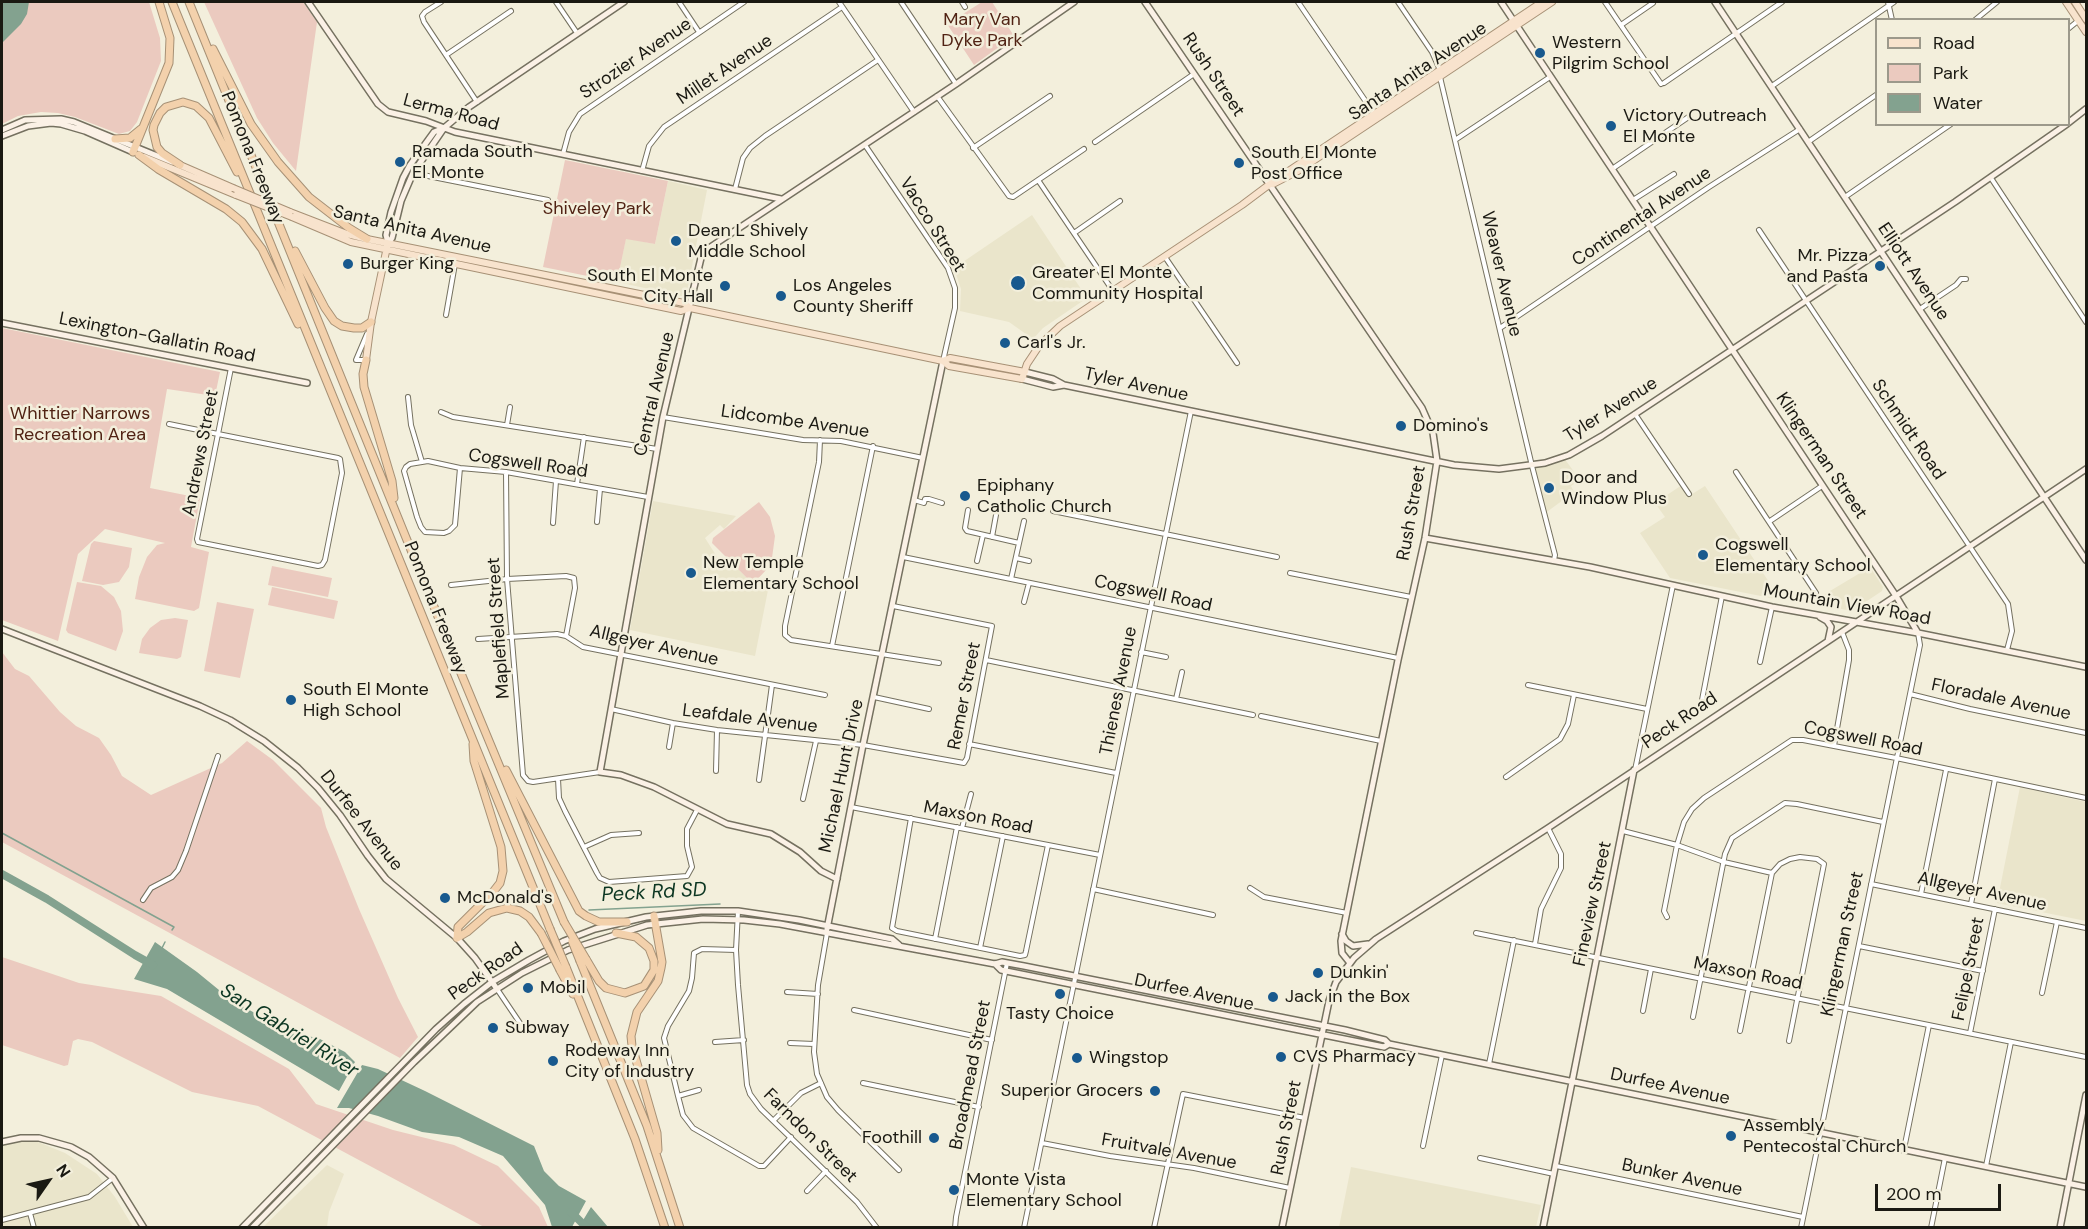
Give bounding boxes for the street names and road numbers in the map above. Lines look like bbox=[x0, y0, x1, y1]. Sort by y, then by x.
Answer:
street label: Strozier Avenue bbox=[576, 14, 696, 104]
street label: Santa Anita Avenue bbox=[1345, 18, 1491, 126]
street label: Rush Street bbox=[1177, 29, 1249, 121]
street label: Millet Avenue bbox=[673, 30, 777, 110]
street label: Pomona Freeway bbox=[216, 88, 288, 228]
street label: Lerma Road bbox=[401, 90, 501, 136]
street label: Continental Avenue bbox=[1568, 162, 1716, 272]
street label: Vacco Street bbox=[894, 174, 970, 276]
street label: Santa Anita Avenue bbox=[331, 201, 493, 259]
street label: Weaver Avenue bbox=[1476, 209, 1526, 339]
street label: Elliott Avenue bbox=[1872, 219, 1954, 325]
street label: Lexington-Gallatin Road bbox=[57, 308, 257, 368]
street label: Central Avenue bbox=[630, 330, 680, 458]
street label: Tyler Avenue bbox=[1082, 363, 1190, 407]
street label: Tyler Avenue bbox=[1560, 373, 1662, 447]
street label: Schmidt Road bbox=[1866, 376, 1950, 484]
street label: Andrews Street bbox=[178, 388, 224, 518]
street label: Klingerman Street bbox=[1771, 389, 1871, 523]
street label: Lidcombe Avenue bbox=[719, 401, 871, 443]
street label: Cogswell Road bbox=[467, 445, 589, 483]
street label: Rush Street bbox=[1393, 464, 1431, 562]
street label: Pomona Freeway bbox=[399, 538, 471, 678]
street label: Maplefield Street bbox=[483, 556, 515, 700]
street label: Cogswell Road bbox=[1092, 571, 1214, 617]
street label: Mountain View Road bbox=[1762, 580, 1932, 630]
street label: Allgeyer Avenue bbox=[587, 621, 721, 671]
street label: Thienes Avenue bbox=[1096, 625, 1142, 757]
street label: Remer Street bbox=[944, 640, 986, 752]
street label: Floradale Avenue bbox=[1929, 675, 2073, 725]
street label: Peck Road bbox=[1638, 688, 1722, 754]
street label: Michael Hunt Drive bbox=[815, 697, 869, 855]
street label: Leafdale Avenue bbox=[681, 700, 819, 738]
street label: Cogswell Road bbox=[1802, 717, 1924, 761]
street label: Durfee Avenue bbox=[315, 766, 407, 876]
street label: Maxson Road bbox=[922, 797, 1034, 839]
street label: Fineview Street bbox=[1569, 839, 1617, 969]
street label: Allgeyer Avenue bbox=[1915, 868, 2049, 916]
street label: Klingerman Street bbox=[1817, 870, 1869, 1018]
street label: Felipe Street bbox=[1948, 915, 1990, 1023]
street label: Peck Road bbox=[444, 938, 528, 1006]
street label: Maxson Road bbox=[1692, 953, 1804, 995]
street label: Durfee Avenue bbox=[1132, 970, 1256, 1016]
street label: Broadmead Street bbox=[946, 998, 996, 1152]
street label: Durfee Avenue bbox=[1608, 1064, 1732, 1110]
street label: Rush Street bbox=[1267, 1079, 1307, 1177]
street label: Farndon Street bbox=[759, 1085, 861, 1187]
street label: Fruitvale Avenue bbox=[1100, 1129, 1238, 1175]
street label: Bunker Avenue bbox=[1620, 1155, 1744, 1201]

